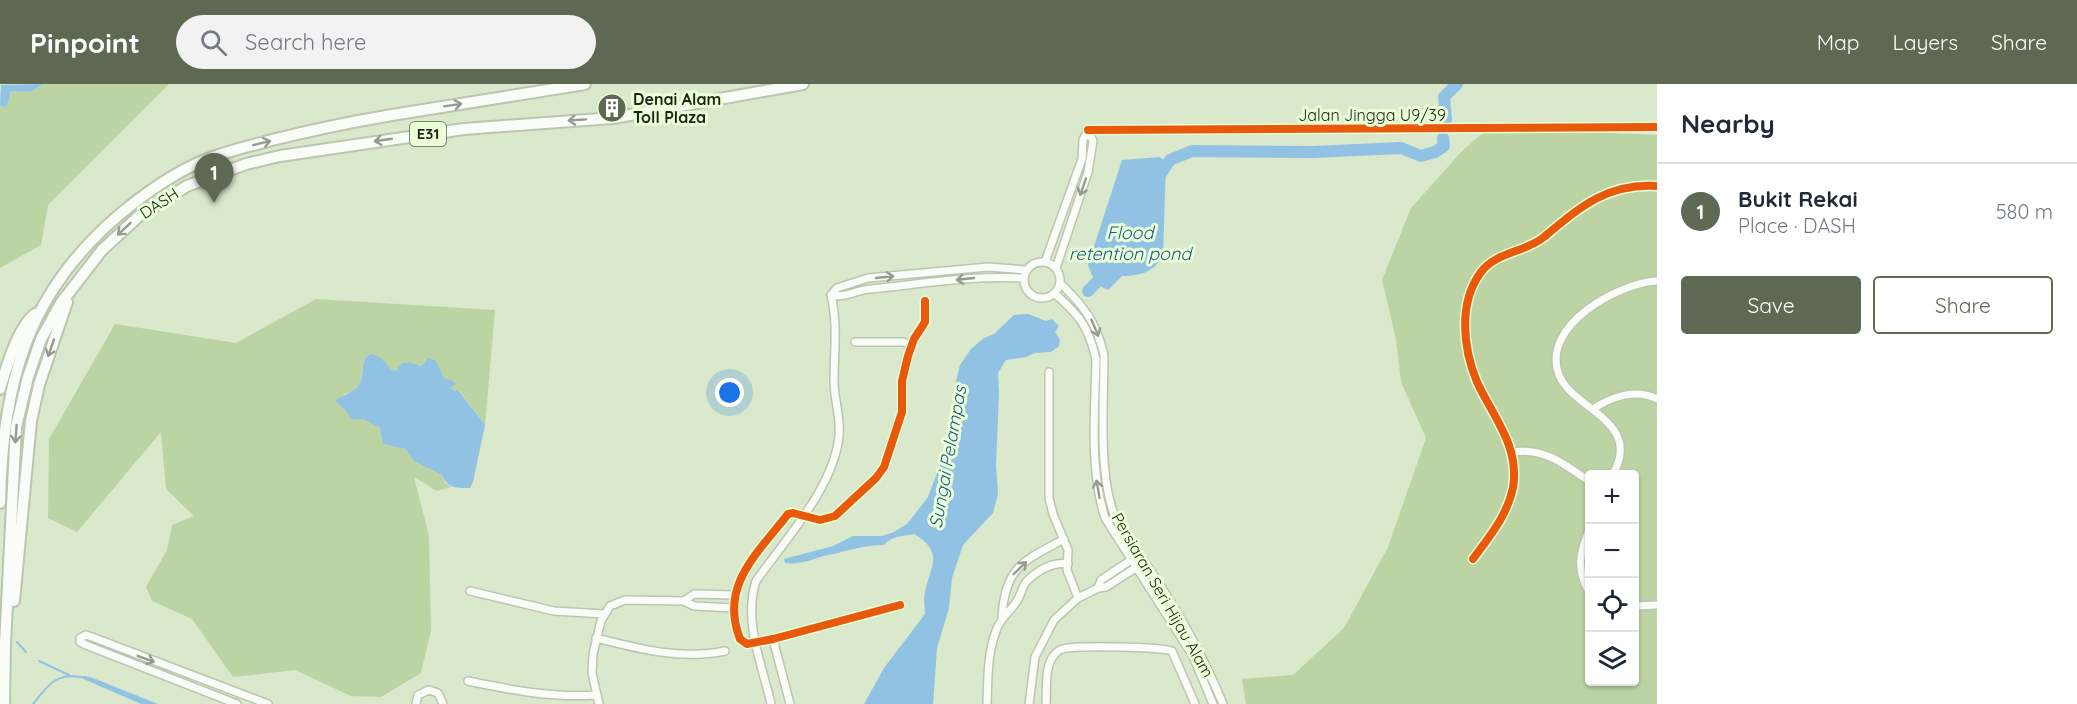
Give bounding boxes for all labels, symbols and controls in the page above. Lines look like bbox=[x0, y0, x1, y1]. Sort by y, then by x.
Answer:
search box bbox=[176, 15, 596, 69]
text: Pinpoint bbox=[30, 25, 140, 60]
icon: search bbox=[197, 26, 230, 59]
text: Search here bbox=[245, 28, 366, 56]
text: Map bbox=[1817, 29, 1860, 55]
text: Layers bbox=[1893, 29, 1958, 55]
text: Share bbox=[1991, 29, 2047, 55]
place label: Denai Alam Toll Plaza bbox=[633, 89, 721, 127]
building icon: Denai Alam Toll Plaza bbox=[596, 92, 628, 124]
one-way arrow bbox=[443, 100, 462, 111]
street label: Jalan Jingga U9/39 bbox=[1298, 105, 1446, 125]
text: Nearby bbox=[1681, 107, 1775, 140]
one-way arrow bbox=[567, 115, 587, 126]
road number: E31 bbox=[410, 122, 446, 146]
one-way arrow bbox=[374, 135, 393, 146]
one-way arrow bbox=[252, 136, 271, 148]
pin: 1 bbox=[194, 154, 234, 203]
one-way arrow bbox=[1077, 177, 1088, 196]
street label: DASH bbox=[136, 183, 182, 223]
text: Bukit Rekai bbox=[1738, 185, 1858, 213]
text: 1 bbox=[1697, 199, 1704, 224]
text: 580 m bbox=[1996, 199, 2053, 224]
text: Place · DASH bbox=[1738, 213, 1856, 238]
water label: Flood retention pond bbox=[1069, 221, 1193, 265]
one-way arrow bbox=[117, 222, 132, 236]
one-way arrow bbox=[875, 271, 895, 282]
one-way arrow bbox=[956, 274, 976, 285]
button: Save bbox=[1681, 276, 1861, 334]
button: Share bbox=[1873, 276, 2053, 334]
one-way arrow bbox=[1090, 319, 1102, 337]
one-way arrow bbox=[45, 339, 56, 357]
your location bbox=[715, 378, 744, 407]
water label: Sungai Pelampas bbox=[924, 382, 972, 530]
one-way arrow bbox=[10, 424, 21, 444]
map controls bbox=[1585, 470, 1639, 686]
button: + bbox=[1585, 470, 1639, 524]
one-way arrow bbox=[1092, 480, 1103, 500]
street label: Persiaran Seri Hijau Alam bbox=[1108, 509, 1218, 681]
button: − bbox=[1585, 524, 1639, 578]
one-way arrow bbox=[1012, 561, 1027, 575]
button: locate bbox=[1585, 578, 1639, 632]
button: layers bbox=[1585, 632, 1639, 686]
one-way arrow bbox=[137, 654, 155, 665]

